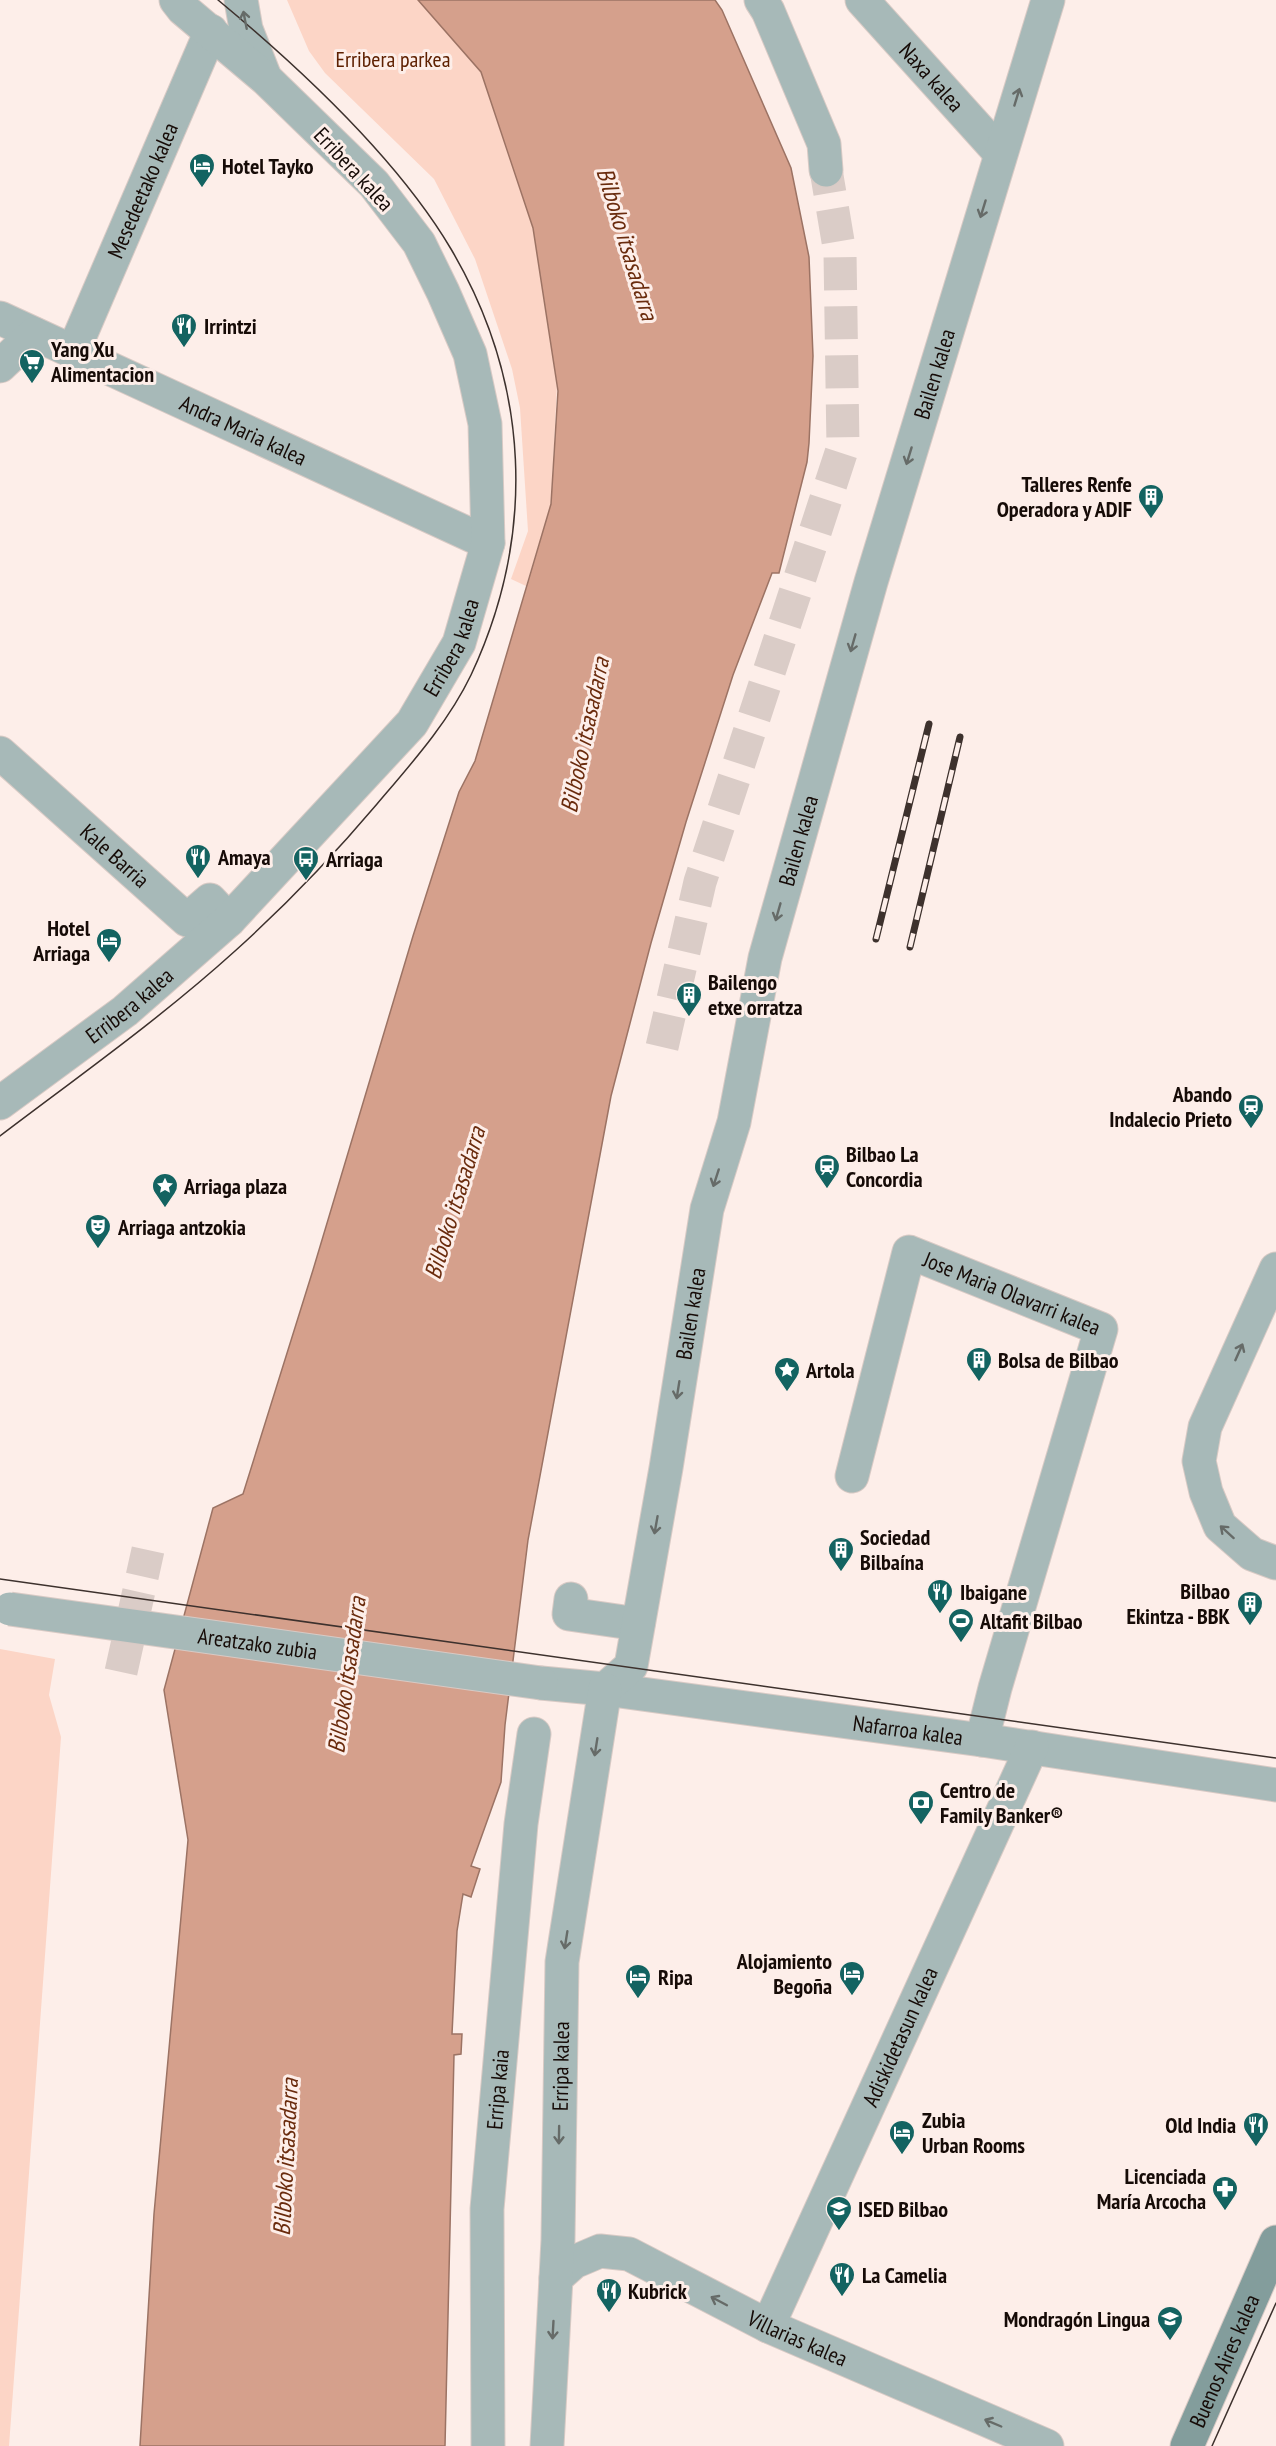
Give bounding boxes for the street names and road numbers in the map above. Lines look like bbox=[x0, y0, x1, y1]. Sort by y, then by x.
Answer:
street label: Naxa kalea bbox=[893, 37, 970, 118]
street label: Mesedeetako kalea bbox=[101, 118, 184, 262]
street label: Erribera kalea bbox=[308, 121, 400, 217]
street label: Bailen kalea bbox=[907, 326, 961, 423]
street label: Andra Maria kalea bbox=[175, 389, 311, 472]
street label: Erribera kalea bbox=[417, 596, 485, 701]
street label: Bailen kalea bbox=[772, 792, 824, 889]
street label: Kale Barria bbox=[75, 818, 155, 894]
street label: Erribera kalea bbox=[80, 961, 179, 1049]
street label: Jose Maria Olavarri kalea bbox=[918, 1245, 1105, 1341]
street label: Bailen kalea bbox=[669, 1266, 712, 1362]
street label: Areatzako zubia bbox=[196, 1621, 319, 1666]
street label: Nafarroa kalea bbox=[851, 1709, 965, 1751]
street label: Adiskidetasun kalea bbox=[856, 1962, 944, 2111]
street label: Erripa kalea bbox=[546, 2021, 575, 2111]
street label: Erripa kaia bbox=[480, 2048, 515, 2131]
street label: Buenos Aires kalea bbox=[1183, 2290, 1266, 2432]
street label: Villarias kalea bbox=[742, 2303, 852, 2372]

